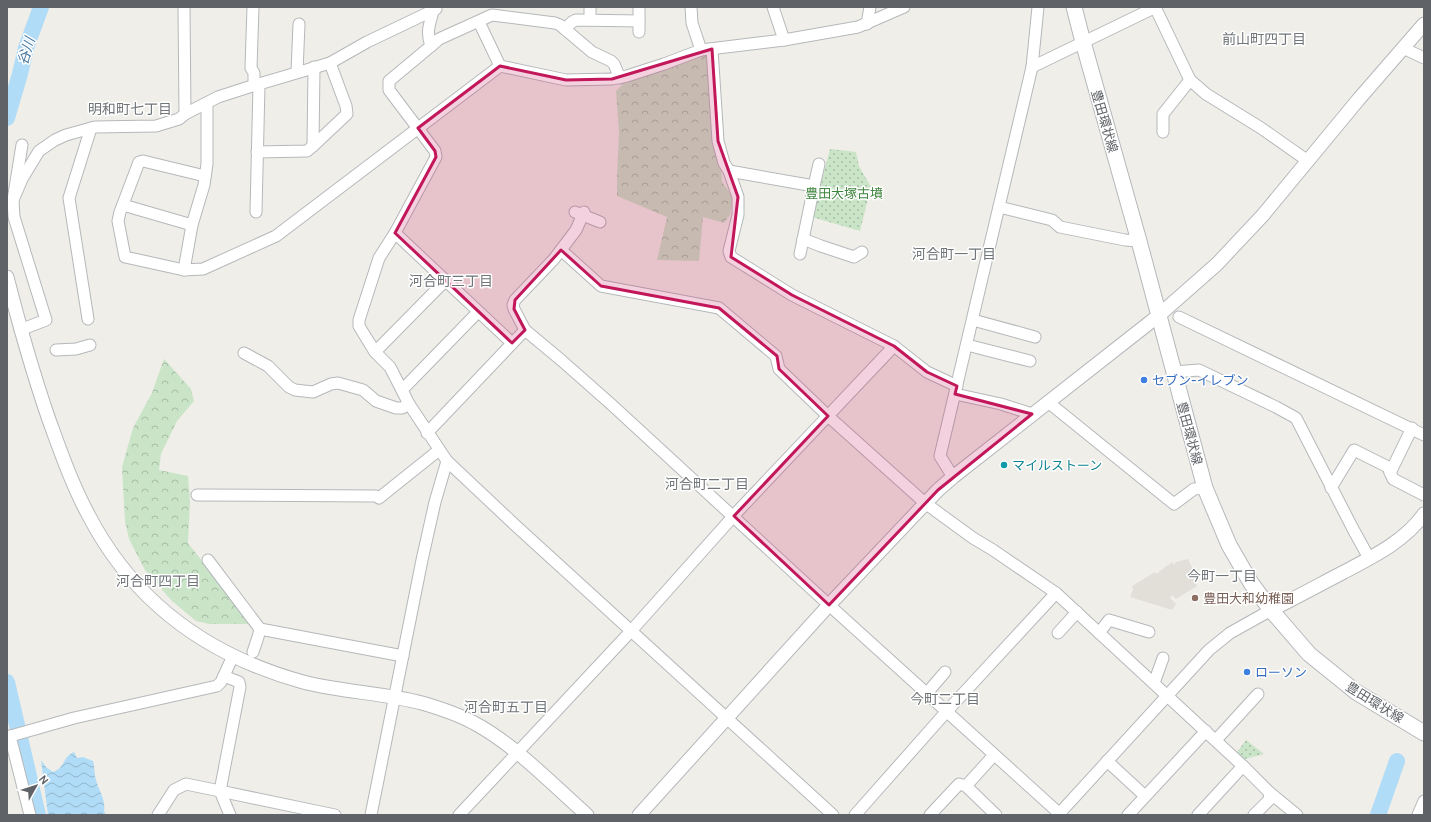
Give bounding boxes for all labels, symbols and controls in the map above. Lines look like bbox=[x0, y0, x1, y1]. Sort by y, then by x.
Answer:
district label: 前山町四丁目 bbox=[1222, 30, 1306, 48]
water label: 谷川 bbox=[13, 33, 39, 67]
street label: 豊田環状線 bbox=[1088, 88, 1122, 154]
district label: 明和町七丁目 bbox=[88, 100, 172, 118]
park label: 豊田大塚古墳 bbox=[805, 185, 883, 201]
district label: 河合町一丁目 bbox=[912, 245, 996, 263]
district label: 河合町三丁目 bbox=[409, 272, 493, 290]
place label: セブン-イレブン bbox=[1152, 372, 1249, 388]
marker: セブン-イレブン bbox=[1139, 375, 1149, 385]
street label: 豊田環状線 bbox=[1174, 400, 1206, 466]
place label: マイルストーン bbox=[1012, 457, 1102, 473]
marker: マイルストーン bbox=[999, 460, 1009, 470]
district label: 河合町二丁目 bbox=[665, 475, 749, 493]
district label: 今町一丁目 bbox=[1187, 567, 1257, 585]
district label: 河合町四丁目 bbox=[116, 572, 200, 590]
place label: 豊田大和幼稚園 bbox=[1203, 590, 1294, 606]
marker: 豊田大和幼稚園 bbox=[1190, 593, 1200, 603]
place label: ローソン bbox=[1255, 664, 1307, 680]
marker: ローソン bbox=[1242, 667, 1252, 677]
street label: 豊田環状線 bbox=[1343, 678, 1407, 726]
district label: 今町二丁目 bbox=[910, 690, 980, 708]
district label: 河合町五丁目 bbox=[464, 698, 548, 716]
north arrow bbox=[16, 766, 56, 806]
text: N bbox=[36, 772, 52, 787]

